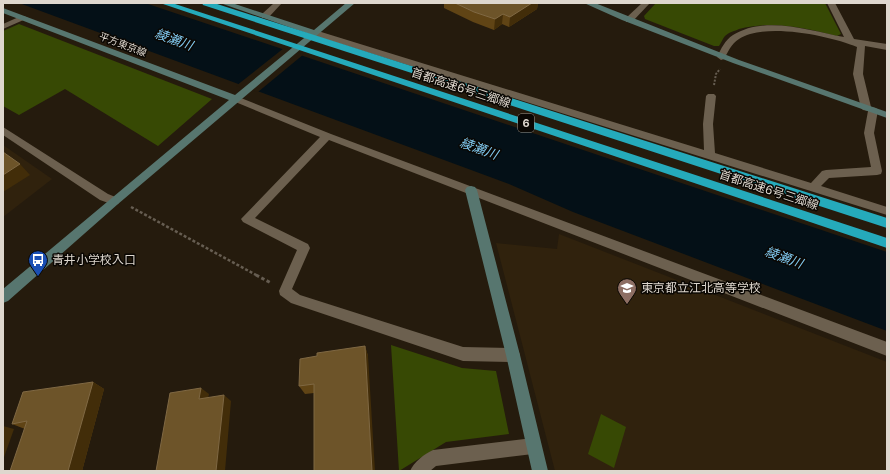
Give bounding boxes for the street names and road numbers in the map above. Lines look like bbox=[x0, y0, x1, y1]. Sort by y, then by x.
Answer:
street label: 平方東京線 bbox=[98, 29, 148, 59]
street label: 首都高速6号三郷線 bbox=[410, 64, 513, 111]
road number: 6 bbox=[518, 114, 534, 132]
street label: 首都高速6号三郷線 bbox=[718, 166, 821, 213]

